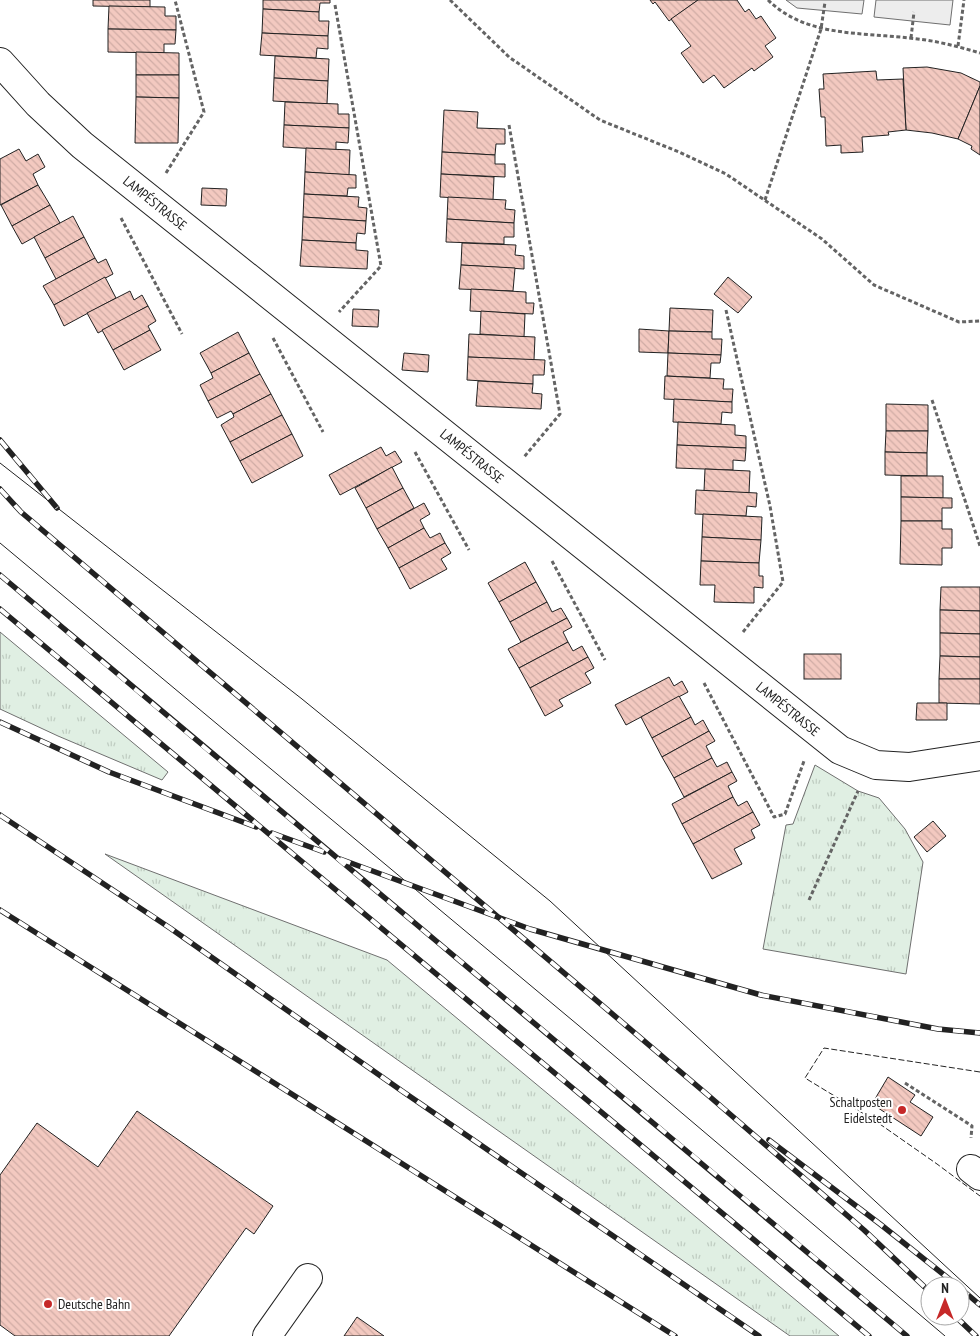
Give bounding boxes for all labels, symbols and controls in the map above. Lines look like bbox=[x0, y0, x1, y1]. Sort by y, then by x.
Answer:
street label: LAMPÉSTRASSE bbox=[119, 172, 191, 234]
street label: LAMPÉSTRASSE bbox=[436, 425, 508, 487]
street label: LAMPÉSTRASSE bbox=[752, 678, 824, 740]
place label: Schaltposten Eidelstedt bbox=[830, 1093, 892, 1127]
marker: Schaltposten Eidelstedt bbox=[896, 1104, 908, 1116]
north arrow bbox=[920, 1276, 970, 1326]
text: N bbox=[941, 1279, 949, 1297]
place label: Deutsche Bahn bbox=[58, 1295, 130, 1313]
marker: Deutsche Bahn bbox=[42, 1298, 54, 1310]

